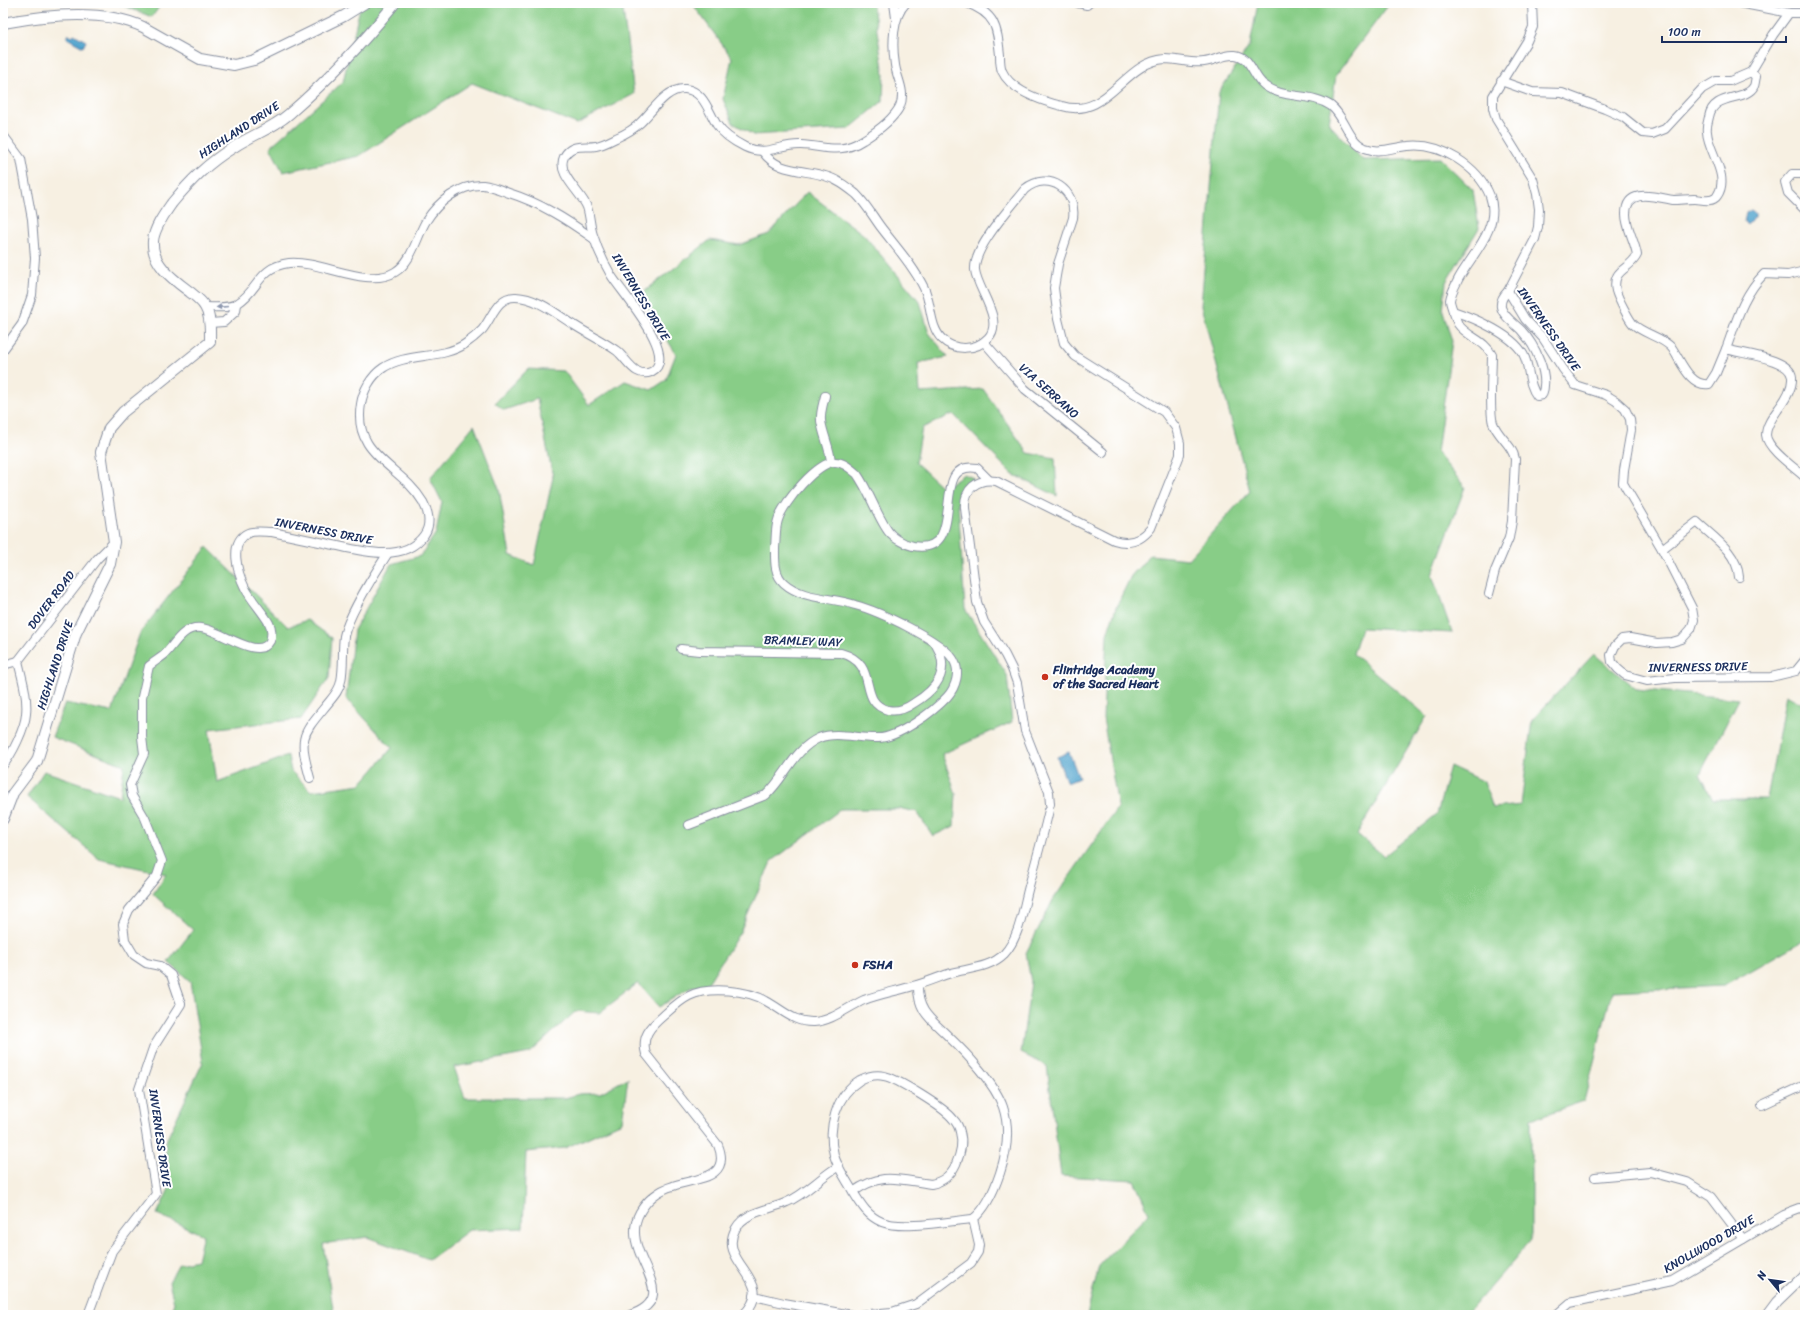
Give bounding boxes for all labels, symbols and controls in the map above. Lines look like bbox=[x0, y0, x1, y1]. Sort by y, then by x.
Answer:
scale bar bbox=[1662, 18, 1786, 44]
text: 100 m bbox=[1668, 21, 1701, 43]
street label: HIGHLAND DRIVE bbox=[194, 95, 285, 165]
street label: INVERNESS DRIVE bbox=[606, 248, 677, 346]
street label: INVERNESS DRIVE bbox=[1511, 281, 1587, 377]
one-way arrow bbox=[216, 303, 228, 310]
street label: VIA SERRANO bbox=[1014, 358, 1085, 425]
street label: INVERNESS DRIVE bbox=[272, 511, 376, 552]
street label: DOVER ROAD bbox=[21, 565, 81, 634]
street label: HIGHLAND DRIVE bbox=[30, 616, 80, 713]
street label: BRAMLEY WAY bbox=[763, 629, 844, 653]
street label: INVERNESS DRIVE bbox=[1647, 655, 1749, 679]
place label: Flintridge Academy of the Sacred Heart bbox=[1052, 659, 1160, 695]
marker: Flintridge Academy of the Sacred Heart bbox=[1040, 672, 1050, 682]
place label: FSHA bbox=[862, 954, 893, 976]
marker: FSHA bbox=[850, 960, 860, 970]
street label: INVERNESS DRIVE bbox=[142, 1086, 178, 1190]
street label: KNOLLWOOD DRIVE bbox=[1659, 1208, 1760, 1279]
north arrow bbox=[1750, 1260, 1790, 1300]
text: N bbox=[1751, 1267, 1772, 1284]

